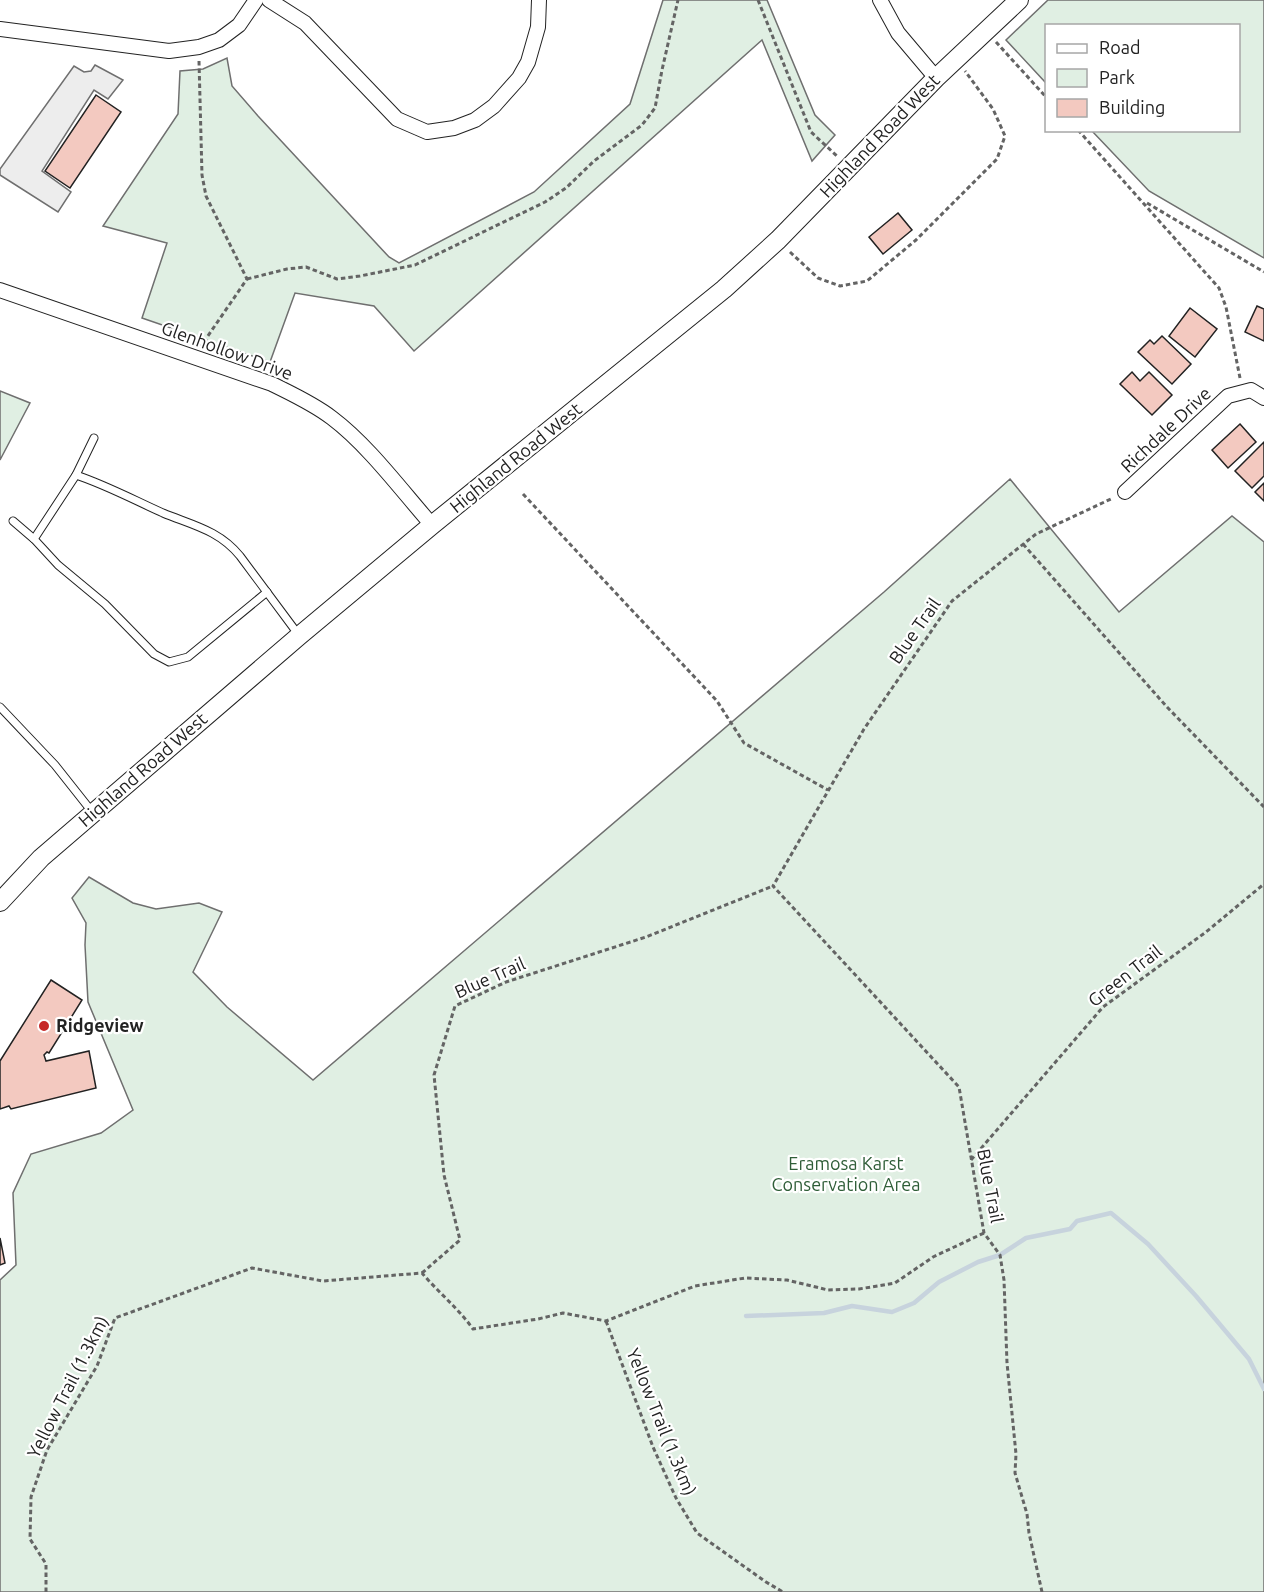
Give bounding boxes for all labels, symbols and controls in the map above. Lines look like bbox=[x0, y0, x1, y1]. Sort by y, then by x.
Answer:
legend bbox=[1045, 24, 1240, 132]
text: Road bbox=[1099, 37, 1141, 57]
text: Park bbox=[1099, 67, 1135, 87]
street label: Highland Road West bbox=[815, 70, 943, 201]
text: Building bbox=[1099, 97, 1165, 117]
street label: Glenhollow Drive bbox=[159, 317, 296, 383]
street label: Richdale Drive bbox=[1116, 383, 1214, 476]
street label: Highland Road West bbox=[446, 398, 585, 516]
street label: Blue Trail bbox=[884, 594, 944, 667]
street label: Highland Road West bbox=[74, 708, 211, 830]
street label: Green Trail bbox=[1084, 940, 1165, 1010]
street label: Blue Trail bbox=[451, 953, 528, 1001]
place label: Ridgeview bbox=[56, 1015, 144, 1035]
marker: Ridgeview bbox=[37, 1019, 51, 1033]
street label: Blue Trail bbox=[974, 1147, 1008, 1225]
park label: Eramosa Karst Conservation Area bbox=[772, 1153, 920, 1194]
street label: Yellow Trail (1.3km) bbox=[23, 1312, 112, 1461]
street label: Yellow Trail (1.3km) bbox=[622, 1345, 701, 1498]

